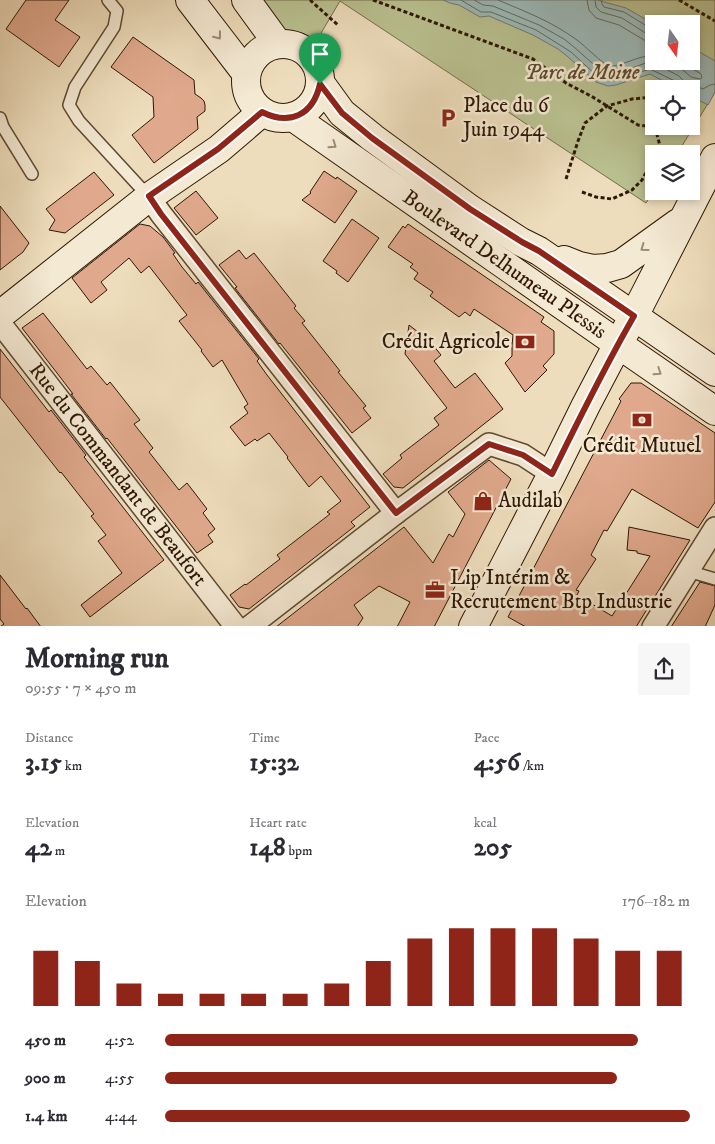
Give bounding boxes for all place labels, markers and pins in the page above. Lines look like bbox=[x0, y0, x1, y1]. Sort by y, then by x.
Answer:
pin bbox=[299, 33, 341, 84]
place label: Place du 6 Juin 1944 bbox=[461, 93, 550, 143]
parking icon: Place du 6 Juin 1944 bbox=[437, 107, 459, 129]
place label: Crédit Agricole bbox=[382, 329, 510, 355]
bank icon: Crédit Agricole bbox=[514, 331, 536, 353]
bank icon: Crédit Mutuel bbox=[631, 409, 653, 431]
place label: Crédit Mutuel bbox=[583, 433, 702, 459]
place label: Audilab bbox=[498, 488, 563, 514]
shop icon: Audilab bbox=[472, 490, 494, 512]
place label: Lip Intérim & Recrutement Btp Industrie bbox=[450, 565, 673, 615]
office icon: Lip Intérim & Recrutement Btp Industrie bbox=[424, 579, 446, 601]

